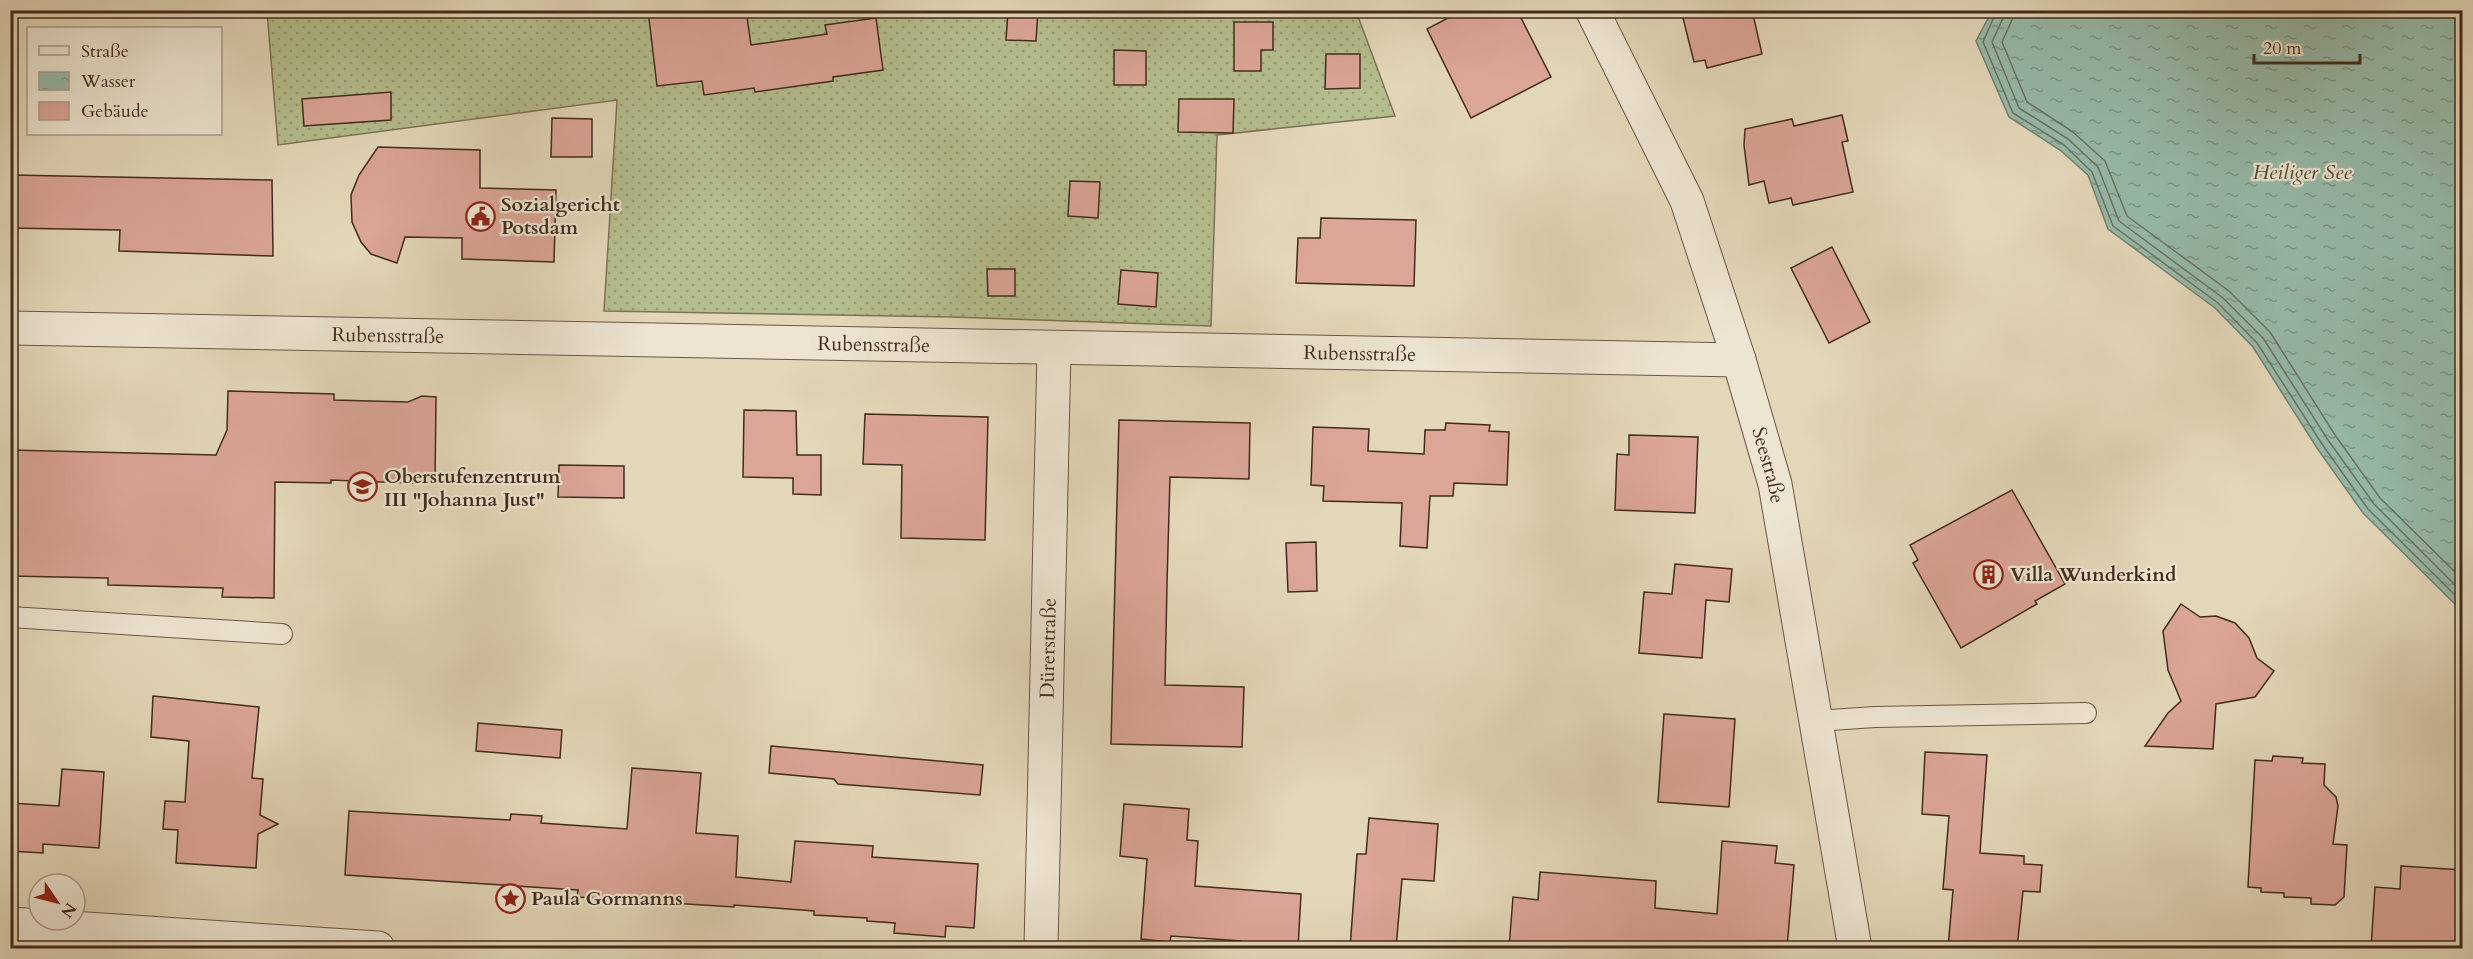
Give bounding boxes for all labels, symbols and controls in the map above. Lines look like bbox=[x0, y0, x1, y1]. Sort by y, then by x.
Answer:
legend bbox=[27, 27, 222, 135]
scale bar bbox=[2254, 27, 2360, 65]
text: 20 m bbox=[2263, 36, 2302, 61]
text: Straße bbox=[81, 39, 129, 64]
text: Wasser bbox=[80, 69, 136, 94]
text: Gebäude bbox=[81, 99, 149, 124]
water label: Heiliger See bbox=[2252, 158, 2352, 187]
place label: Sozialgericht Potsdam bbox=[501, 191, 620, 241]
public building icon: Sozialgericht Potsdam bbox=[464, 200, 496, 232]
street label: Rubensstraße bbox=[331, 320, 445, 350]
street label: Rubensstraße bbox=[817, 329, 930, 359]
street label: Rubensstraße bbox=[1303, 338, 1416, 368]
street label: Seestraße bbox=[1746, 424, 1792, 505]
place label: Oberstufenzentrum III "Johanna Just" bbox=[384, 463, 561, 513]
school or university icon: Oberstufenzentrum III "Johanna Just" bbox=[347, 471, 379, 503]
building icon: Villa Wunderkind bbox=[1973, 558, 2005, 590]
place label: Villa Wunderkind bbox=[2010, 561, 2177, 588]
street label: Dürerstraße bbox=[1033, 597, 1062, 699]
north arrow bbox=[27, 872, 87, 932]
place icon: Paula Gormanns bbox=[494, 882, 526, 914]
place label: Paula Gormanns bbox=[531, 885, 683, 912]
text: N bbox=[55, 898, 81, 922]

